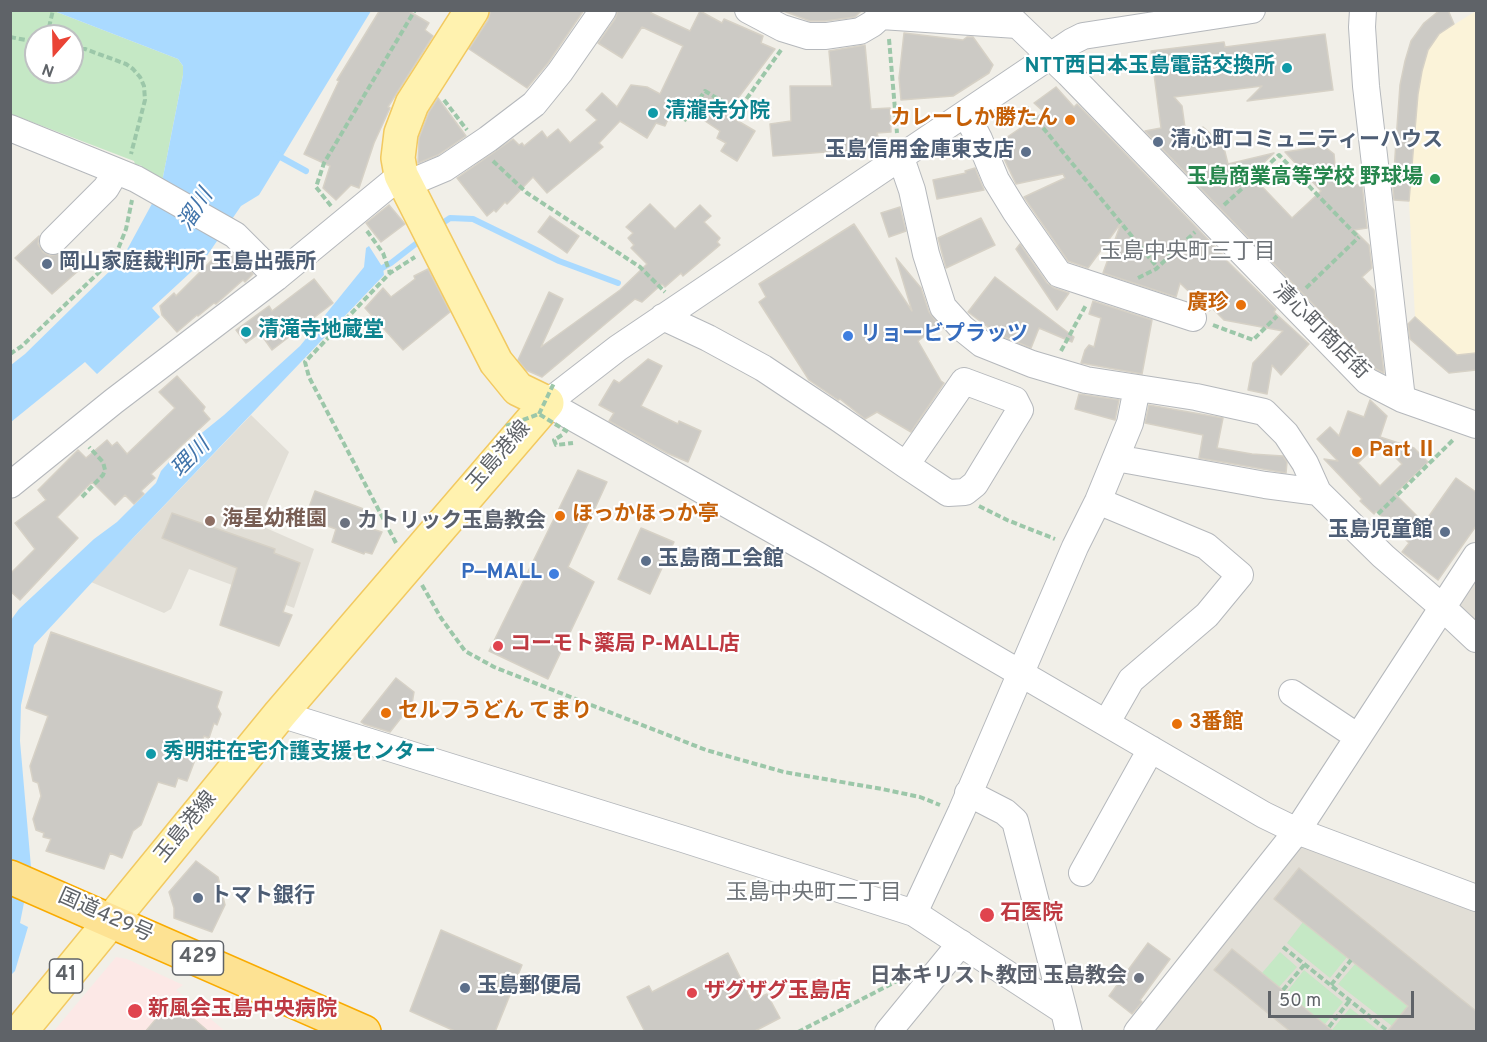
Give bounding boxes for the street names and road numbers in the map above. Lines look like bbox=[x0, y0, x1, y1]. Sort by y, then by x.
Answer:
street label: 清心町商店街 bbox=[1267, 279, 1373, 385]
street label: 玉島港線 bbox=[463, 417, 537, 497]
street label: 玉島港線 bbox=[151, 787, 223, 869]
street label: 国道429号 bbox=[54, 885, 156, 949]
road number: 429 bbox=[172, 941, 224, 975]
road number: 41 bbox=[50, 959, 82, 993]

